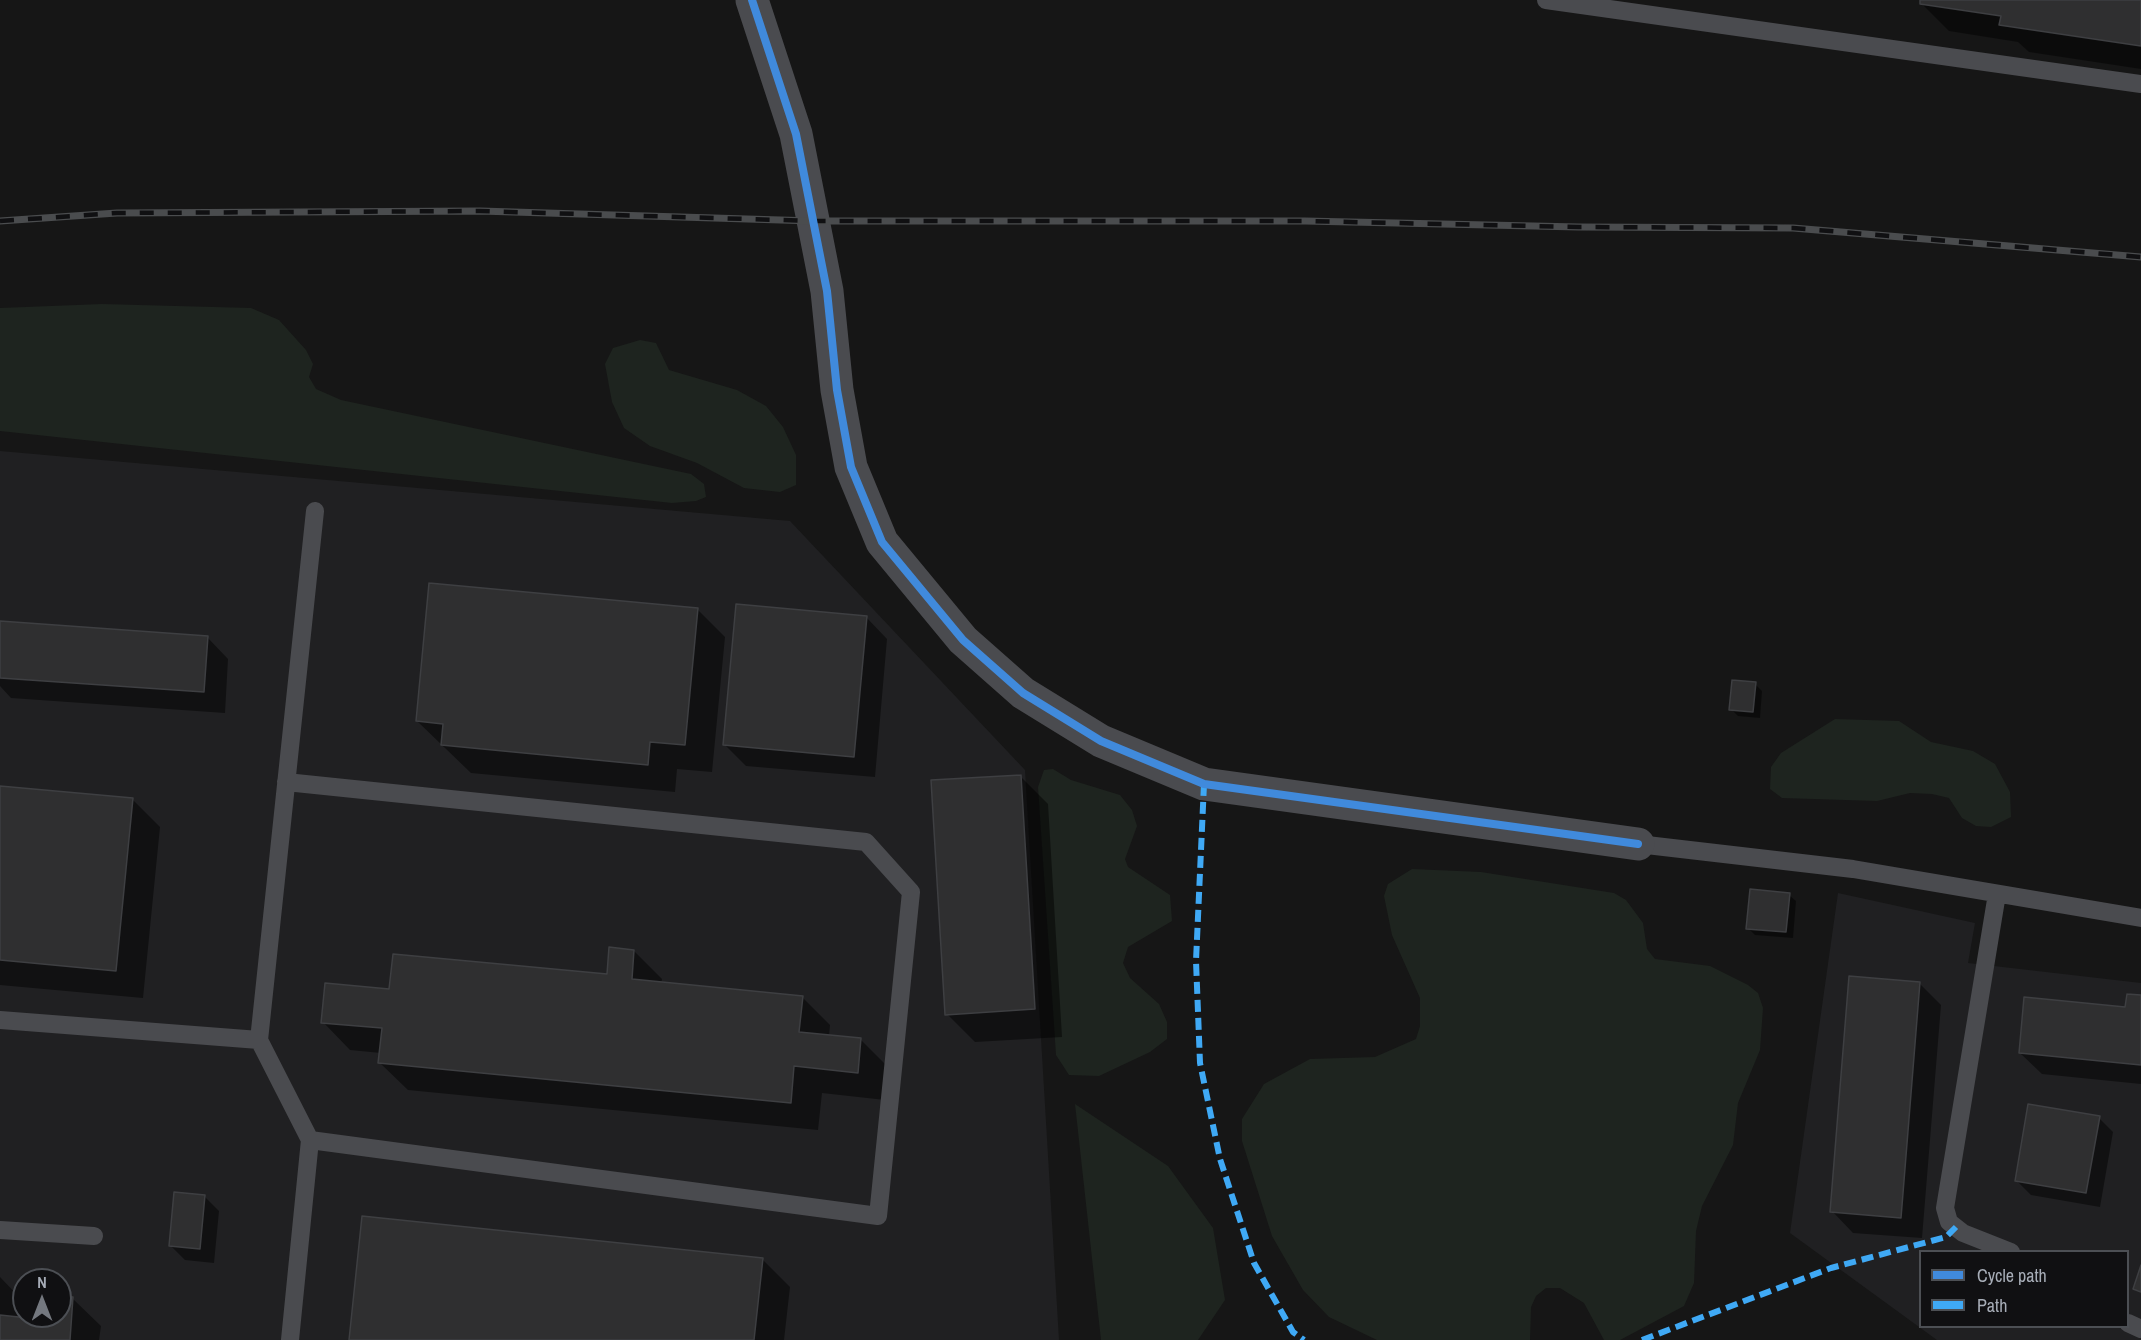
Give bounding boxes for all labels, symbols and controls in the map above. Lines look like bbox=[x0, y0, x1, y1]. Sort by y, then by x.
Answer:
legend bbox=[1919, 1250, 2129, 1328]
text: Cycle path bbox=[1977, 1263, 2047, 1288]
north arrow bbox=[12, 1268, 72, 1328]
text: N bbox=[37, 1271, 47, 1293]
text: Path bbox=[1977, 1293, 2007, 1318]

